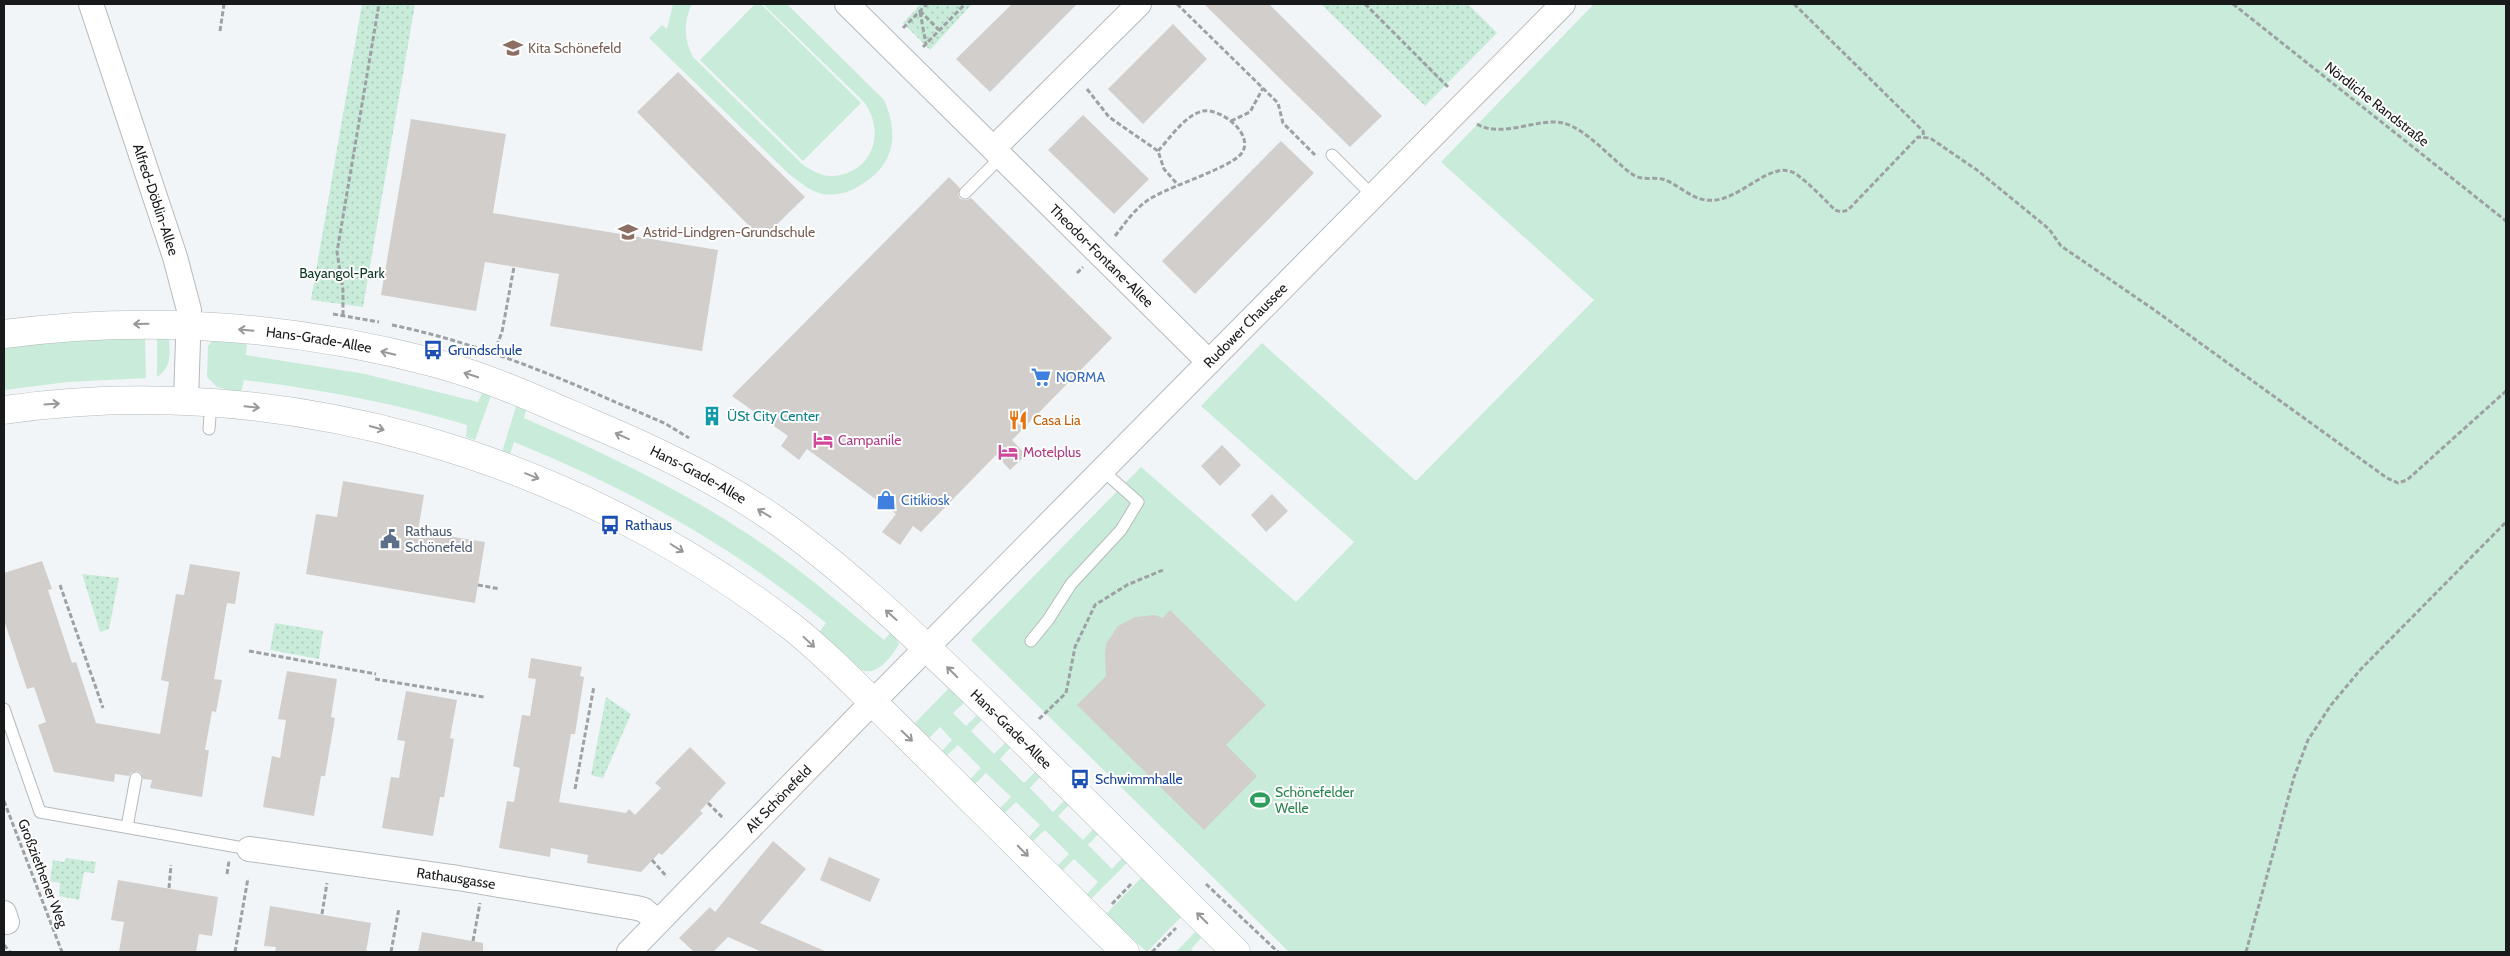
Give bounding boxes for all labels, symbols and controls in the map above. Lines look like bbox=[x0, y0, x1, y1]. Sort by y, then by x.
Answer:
school or university icon: Kita Schönefeld bbox=[502, 37, 524, 59]
place label: Kita Schönefeld bbox=[528, 39, 621, 57]
street label: Nördliche Randstraße bbox=[2321, 58, 2433, 150]
street label: Alfred-Döblin-Allee bbox=[129, 141, 183, 258]
street label: Theodor-Fontane-Allee bbox=[1046, 200, 1157, 311]
school or university icon: Astrid-Lindgren-Grundschule bbox=[617, 221, 639, 243]
place label: Astrid-Lindgren-Grundschule bbox=[643, 223, 815, 241]
park label: Bayangol-Park bbox=[299, 264, 385, 282]
street label: Rudower Chaussee bbox=[1199, 279, 1291, 371]
one-way arrow bbox=[133, 320, 149, 329]
street label: Hans-Grade-Allee bbox=[265, 323, 373, 357]
one-way arrow bbox=[238, 325, 254, 335]
bus stop icon: Grundschule bbox=[422, 339, 444, 361]
place label: Grundschule bbox=[448, 341, 522, 359]
one-way arrow bbox=[380, 348, 396, 357]
supermarket icon: NORMA bbox=[1030, 366, 1052, 388]
place label: NORMA bbox=[1056, 368, 1105, 386]
one-way arrow bbox=[464, 370, 479, 379]
one-way arrow bbox=[44, 399, 60, 408]
one-way arrow bbox=[243, 402, 259, 412]
building icon: ÜSt City Center bbox=[701, 405, 723, 427]
place label: ÜSt City Center bbox=[727, 407, 820, 425]
restaurant icon: Casa Lia bbox=[1007, 409, 1029, 431]
place label: Casa Lia bbox=[1033, 411, 1081, 429]
one-way arrow bbox=[368, 423, 384, 433]
hotel icon: Campanile bbox=[812, 429, 834, 451]
one-way arrow bbox=[615, 430, 630, 440]
place label: Campanile bbox=[838, 431, 901, 449]
street label: Hans-Grade-Allee bbox=[647, 441, 750, 508]
hotel icon: Motelplus bbox=[997, 441, 1019, 463]
place label: Motelplus bbox=[1023, 443, 1081, 461]
one-way arrow bbox=[524, 472, 539, 481]
shop icon: Citikiosk bbox=[875, 489, 897, 511]
place label: Citikiosk bbox=[901, 491, 950, 509]
one-way arrow bbox=[758, 508, 772, 518]
bus stop icon: Rathaus bbox=[599, 514, 621, 536]
place label: Rathaus bbox=[625, 516, 672, 534]
place label: Rathaus Schönefeld bbox=[405, 522, 472, 556]
public building icon: Rathaus Schönefeld bbox=[379, 528, 401, 550]
one-way arrow bbox=[670, 543, 684, 554]
one-way arrow bbox=[884, 609, 897, 621]
one-way arrow bbox=[803, 636, 816, 648]
one-way arrow bbox=[946, 666, 958, 678]
street label: Hans-Grade-Allee bbox=[967, 685, 1056, 773]
one-way arrow bbox=[901, 730, 914, 742]
street label: Alt Schönefeld bbox=[741, 761, 815, 836]
bus stop icon: Schwimmhalle bbox=[1069, 768, 1091, 790]
place label: Schwimmhalle bbox=[1095, 770, 1183, 788]
place label: Schönefelder Welle bbox=[1275, 783, 1355, 817]
sports icon: Schönefelder Welle bbox=[1249, 789, 1271, 811]
street label: Großziethener Weg bbox=[14, 816, 72, 931]
one-way arrow bbox=[1017, 844, 1029, 857]
street label: Rathausgasse bbox=[415, 863, 497, 893]
one-way arrow bbox=[1196, 912, 1208, 924]

